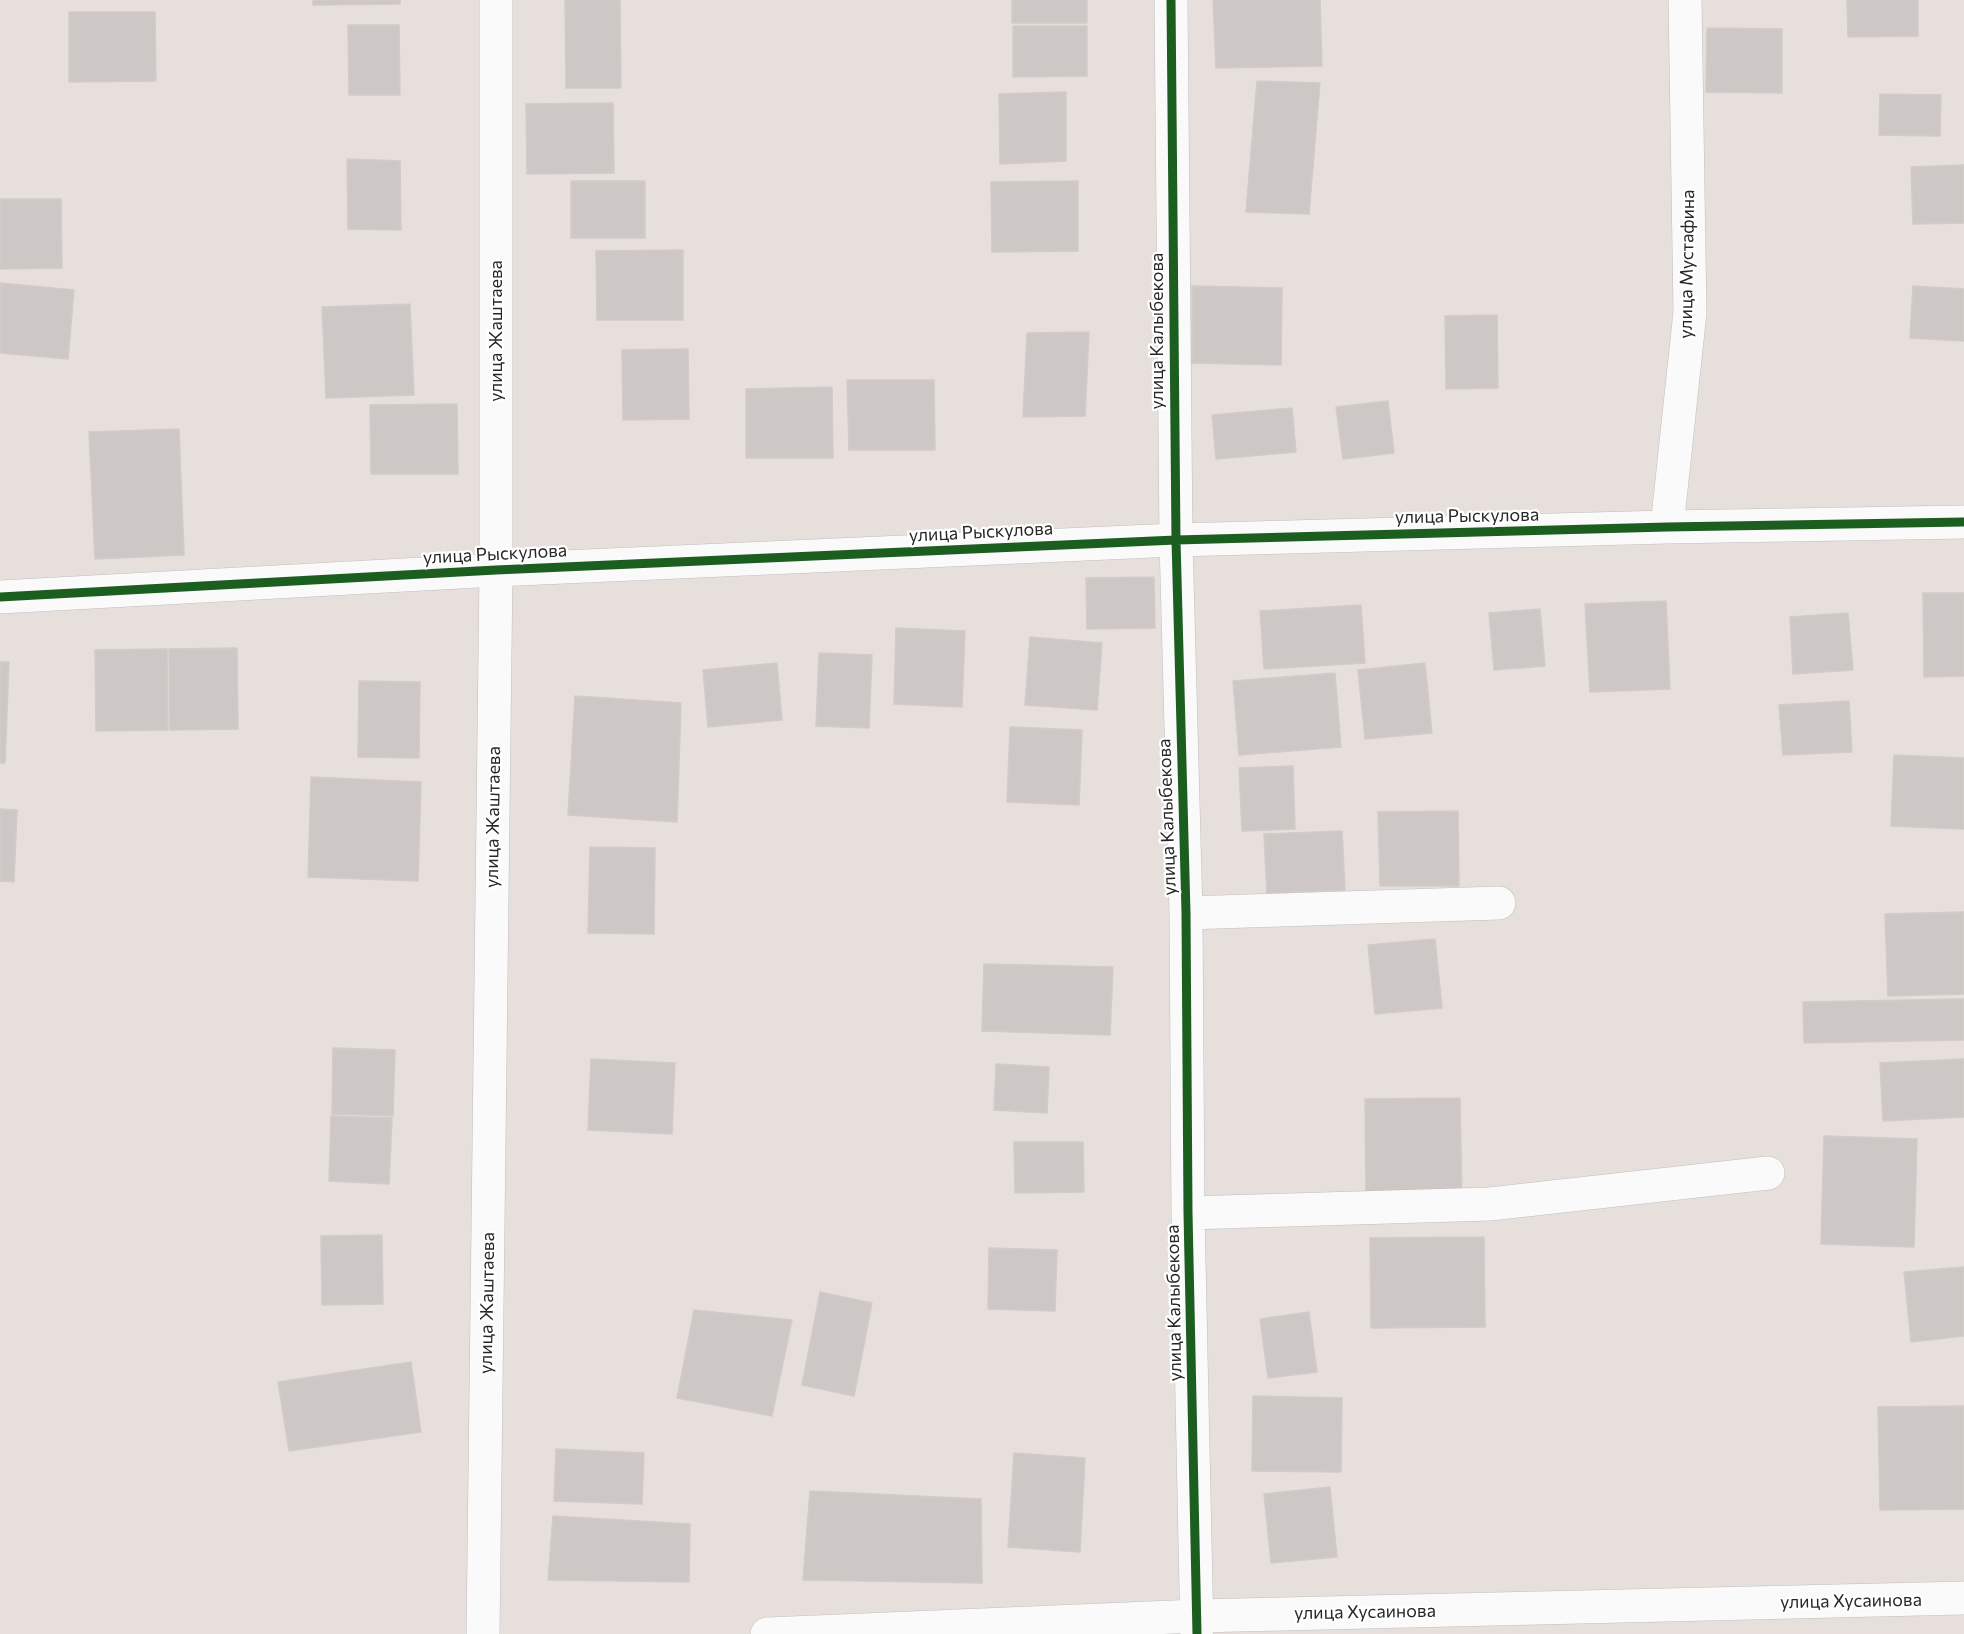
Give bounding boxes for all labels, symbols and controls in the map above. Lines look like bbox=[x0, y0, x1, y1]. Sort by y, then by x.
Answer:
street label: улица Мустафина bbox=[1675, 189, 1699, 339]
street label: улица Калыбекова bbox=[1146, 253, 1168, 409]
street label: улица Жаштаева bbox=[485, 260, 507, 402]
street label: улица Рыскулова bbox=[1395, 504, 1539, 528]
street label: улица Рыскулова bbox=[908, 517, 1054, 547]
street label: улица Рыскулова bbox=[422, 539, 568, 569]
street label: улица Калыбекова bbox=[1153, 738, 1181, 896]
street label: улица Жаштаева bbox=[481, 746, 505, 888]
street label: улица Калыбекова bbox=[1162, 1224, 1186, 1382]
street label: улица Жаштаева bbox=[475, 1232, 499, 1374]
street label: улица Хусаинова bbox=[1780, 1589, 1922, 1613]
street label: улица Хусаинова bbox=[1294, 1600, 1436, 1624]

